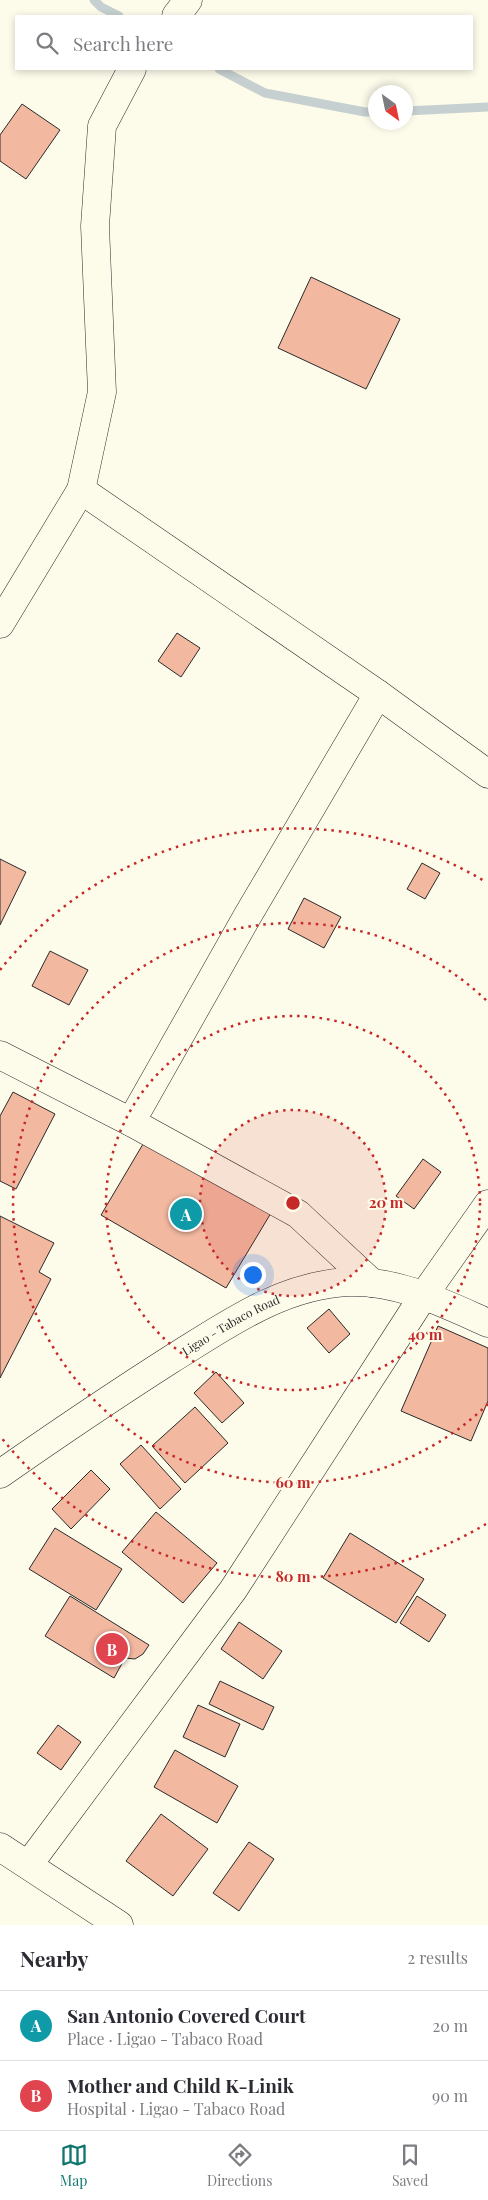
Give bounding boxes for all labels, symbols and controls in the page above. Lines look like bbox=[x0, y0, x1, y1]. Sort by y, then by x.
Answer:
search box bbox=[15, 15, 473, 70]
icon: search bbox=[33, 29, 61, 57]
text: Search here bbox=[73, 30, 173, 56]
north arrow bbox=[368, 85, 413, 130]
text: 20 m bbox=[369, 1192, 404, 1212]
centre of rings bbox=[284, 1194, 302, 1212]
pin: A bbox=[170, 1195, 202, 1233]
your location bbox=[240, 1262, 266, 1288]
street label: Ligao - Tabaco Road bbox=[179, 1291, 282, 1359]
text: 40 m bbox=[408, 1324, 443, 1344]
text: 60 m bbox=[275, 1472, 311, 1492]
text: 80 m bbox=[275, 1566, 311, 1586]
pin: B bbox=[96, 1630, 128, 1668]
text: Nearby bbox=[20, 1944, 89, 1972]
text: 2 results bbox=[408, 1947, 468, 1968]
text: San Antonio Covered Court bbox=[67, 2002, 306, 2028]
text: A bbox=[31, 2015, 41, 2036]
text: 20 m bbox=[433, 2015, 468, 2036]
text: Place · Ligao - Tabaco Road bbox=[67, 2028, 263, 2049]
text: Mother and Child K-Linik bbox=[67, 2072, 294, 2098]
text: B bbox=[31, 2085, 41, 2106]
text: 90 m bbox=[432, 2085, 468, 2106]
text: Hospital · Ligao - Tabaco Road bbox=[67, 2098, 285, 2119]
tab: Map bbox=[60, 2141, 88, 2190]
tab: Directions bbox=[207, 2141, 273, 2190]
tab: Saved bbox=[392, 2141, 428, 2190]

